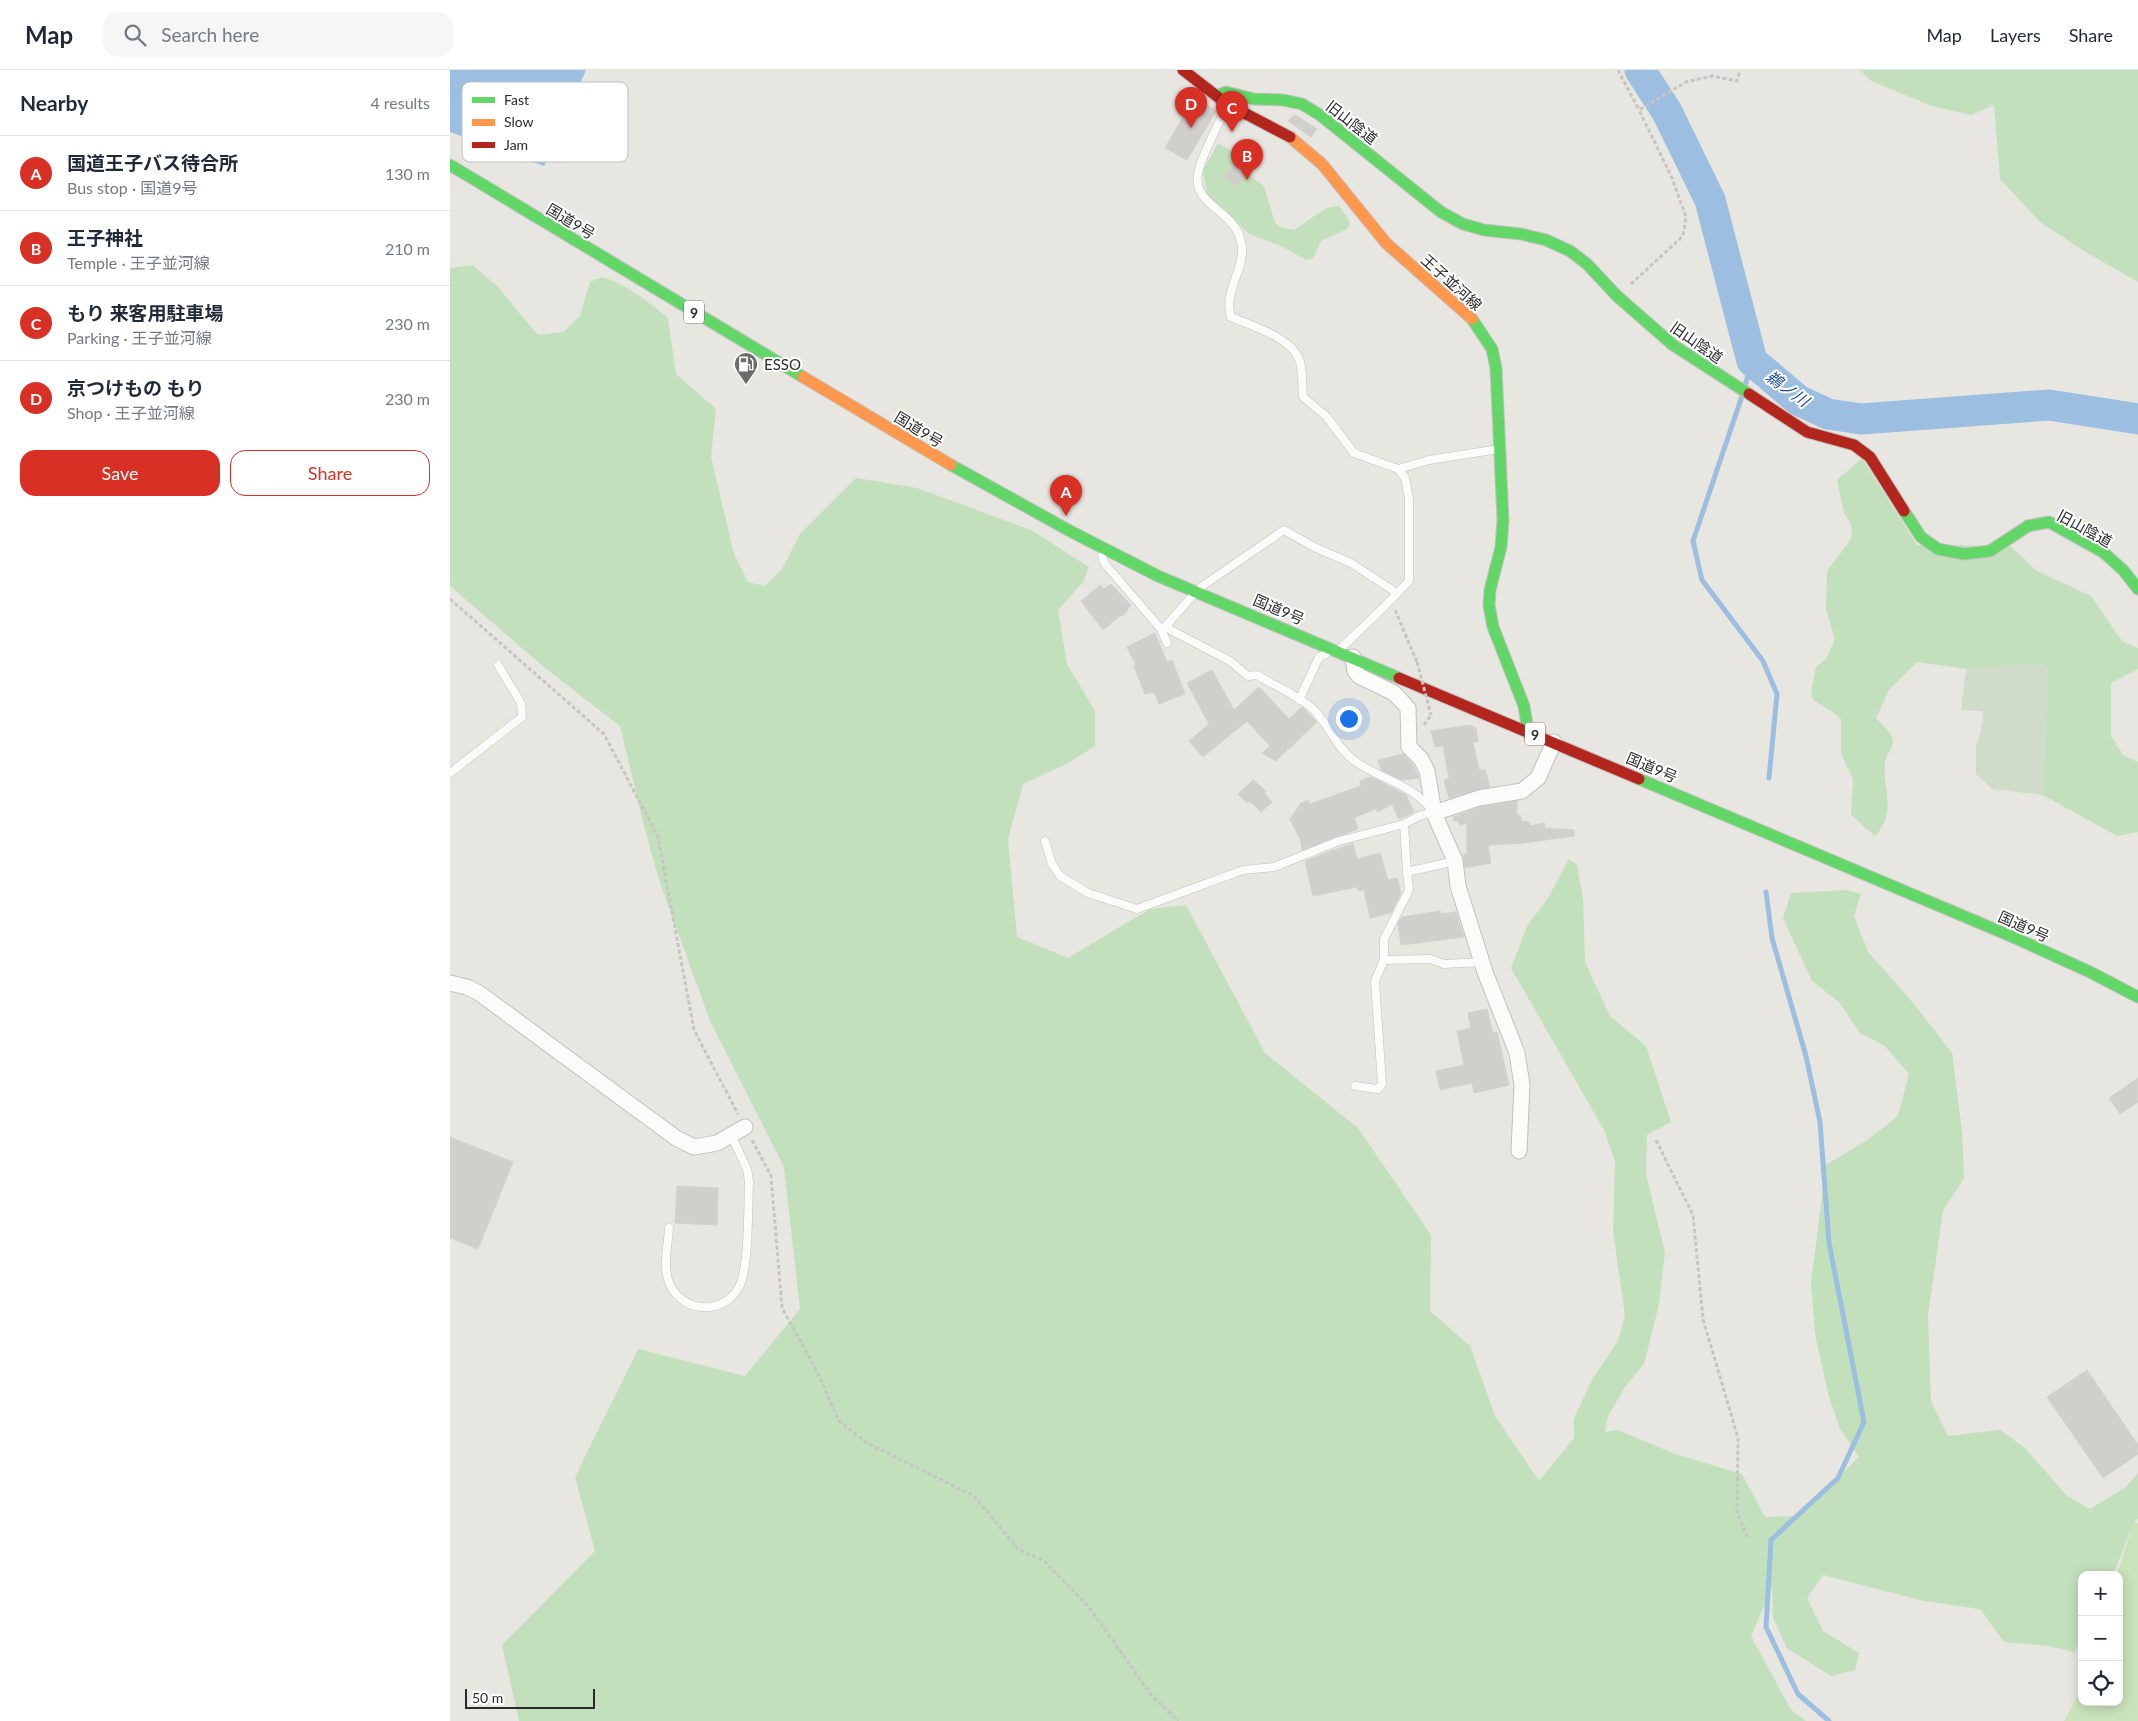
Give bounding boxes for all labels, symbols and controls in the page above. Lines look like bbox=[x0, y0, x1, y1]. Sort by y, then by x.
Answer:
search box bbox=[103, 12, 453, 57]
text: Map bbox=[25, 20, 73, 49]
icon: search bbox=[121, 21, 149, 49]
text: Search here bbox=[161, 23, 259, 46]
text: Map bbox=[1926, 24, 1962, 46]
text: Layers bbox=[1990, 24, 2041, 46]
text: Share bbox=[2069, 24, 2113, 46]
legend bbox=[462, 82, 628, 162]
pin: D bbox=[1175, 87, 1207, 128]
text: Nearby bbox=[20, 90, 88, 115]
text: Fast bbox=[504, 91, 529, 108]
pin: C bbox=[1216, 91, 1248, 132]
text: 4 results bbox=[370, 93, 430, 112]
street label: 旧山陰道 bbox=[1323, 96, 1381, 148]
text: Slow bbox=[504, 113, 534, 130]
text: Jam bbox=[504, 136, 528, 153]
pin: B bbox=[1231, 139, 1263, 180]
text: 国道王子バス待合所 bbox=[67, 151, 238, 174]
text: A bbox=[30, 164, 42, 183]
text: 130 m bbox=[385, 164, 430, 183]
text: Bus stop · 国道9号 bbox=[67, 178, 197, 197]
street label: 国道9号 bbox=[543, 199, 599, 243]
text: 王子神社 bbox=[67, 226, 143, 249]
text: B bbox=[31, 239, 41, 258]
text: 210 m bbox=[385, 239, 430, 258]
street label: 王子並河線 bbox=[1418, 250, 1486, 314]
text: Temple · 王子並河線 bbox=[67, 253, 210, 272]
road number: 9 bbox=[684, 300, 704, 323]
text: もり 来客用駐車場 bbox=[67, 301, 224, 324]
text: C bbox=[31, 314, 41, 333]
text: 230 m bbox=[385, 314, 430, 333]
street label: 旧山陰道 bbox=[1667, 317, 1727, 367]
text: Parking · 王子並河線 bbox=[67, 328, 212, 347]
fuel station icon: ESSO bbox=[733, 351, 759, 385]
place label: ESSO bbox=[764, 355, 801, 373]
water label: 鵜ノ川 bbox=[1763, 366, 1815, 411]
text: 京つけもの もり bbox=[67, 376, 205, 399]
text: D bbox=[30, 389, 42, 408]
text: 230 m bbox=[385, 389, 430, 408]
text: Shop · 王子並河線 bbox=[67, 403, 195, 422]
street label: 国道9号 bbox=[891, 407, 947, 451]
button: Save bbox=[20, 450, 220, 496]
button: Share bbox=[230, 450, 430, 496]
pin: A bbox=[1050, 475, 1082, 516]
street label: 旧山陰道 bbox=[2054, 506, 2116, 550]
street label: 国道9号 bbox=[1251, 590, 1307, 628]
your location bbox=[1336, 706, 1362, 732]
road number: 9 bbox=[1525, 722, 1545, 746]
street label: 国道9号 bbox=[1624, 748, 1680, 786]
street label: 国道9号 bbox=[1996, 907, 2052, 945]
map controls bbox=[2078, 1571, 2123, 1706]
button: + bbox=[2078, 1571, 2123, 1616]
button: − bbox=[2078, 1616, 2123, 1661]
button: locate bbox=[2078, 1661, 2123, 1706]
scale bar bbox=[465, 1686, 595, 1709]
text: 50 m bbox=[472, 1689, 503, 1706]

